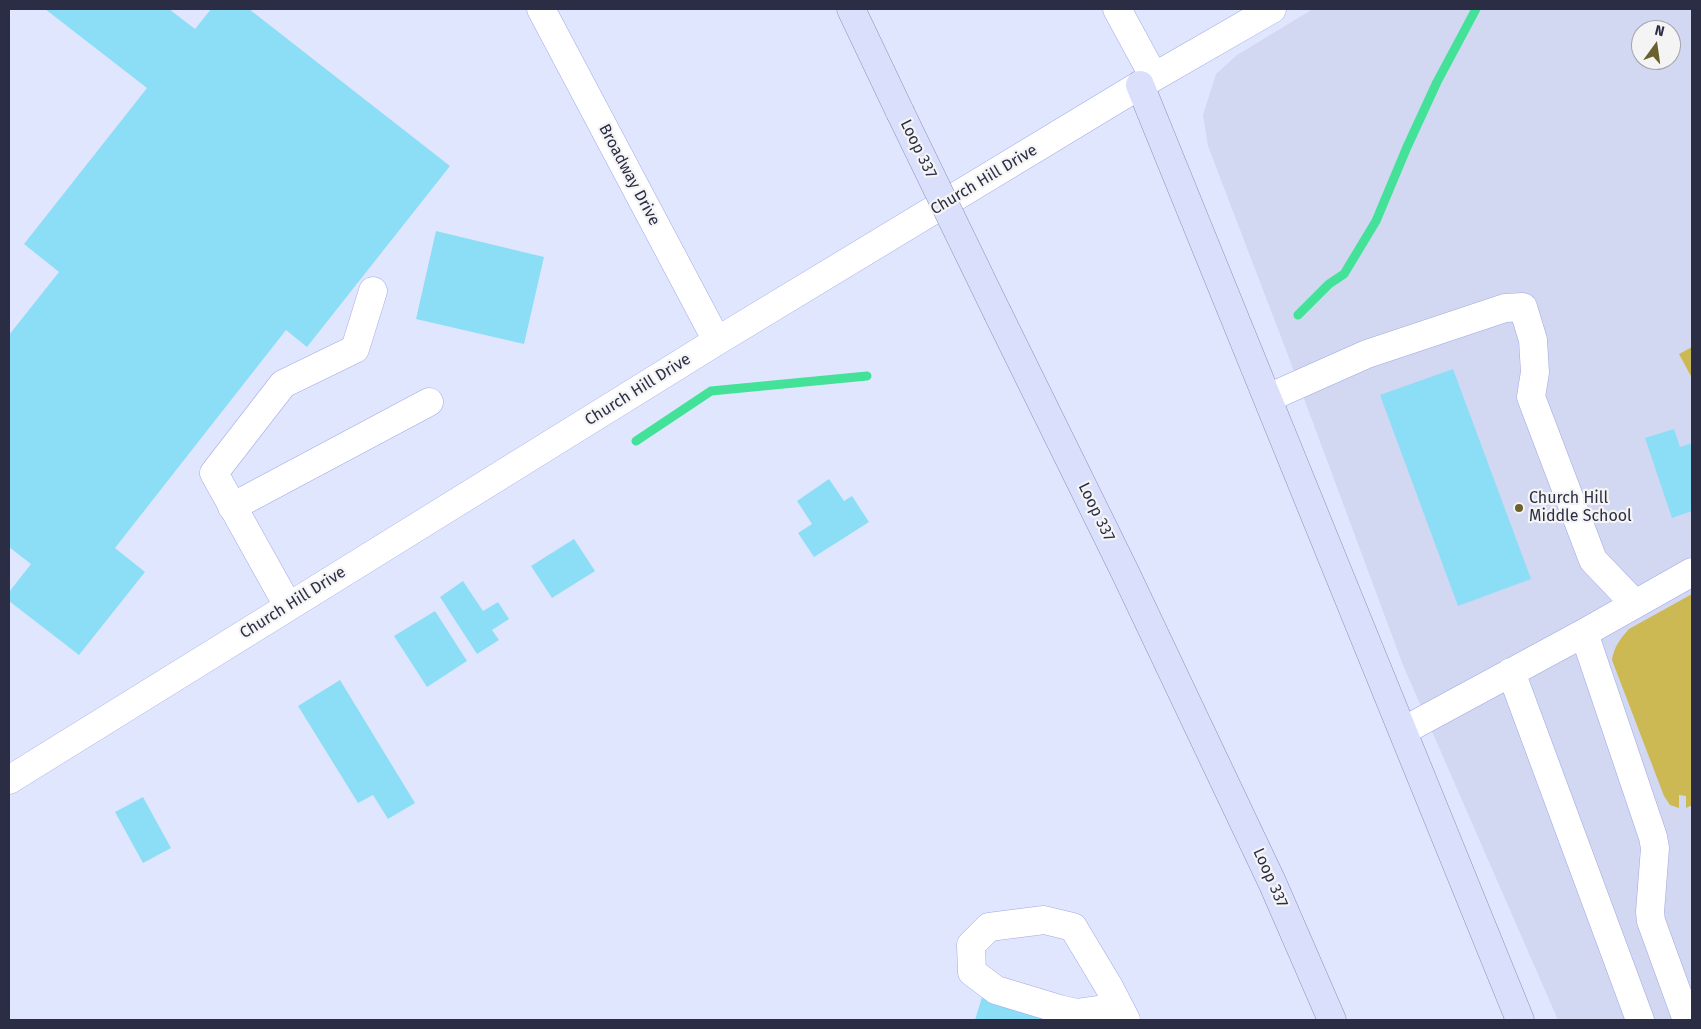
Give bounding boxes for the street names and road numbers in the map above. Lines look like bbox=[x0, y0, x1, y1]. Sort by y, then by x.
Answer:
street label: Loop 337 bbox=[896, 116, 940, 182]
street label: Broadway Drive bbox=[594, 121, 664, 229]
street label: Church Hill Drive bbox=[927, 141, 1041, 219]
street label: Church Hill Drive bbox=[582, 350, 694, 430]
street label: Loop 337 bbox=[1074, 479, 1118, 545]
street label: Church Hill Drive bbox=[237, 563, 349, 643]
street label: Loop 337 bbox=[1248, 845, 1292, 911]

